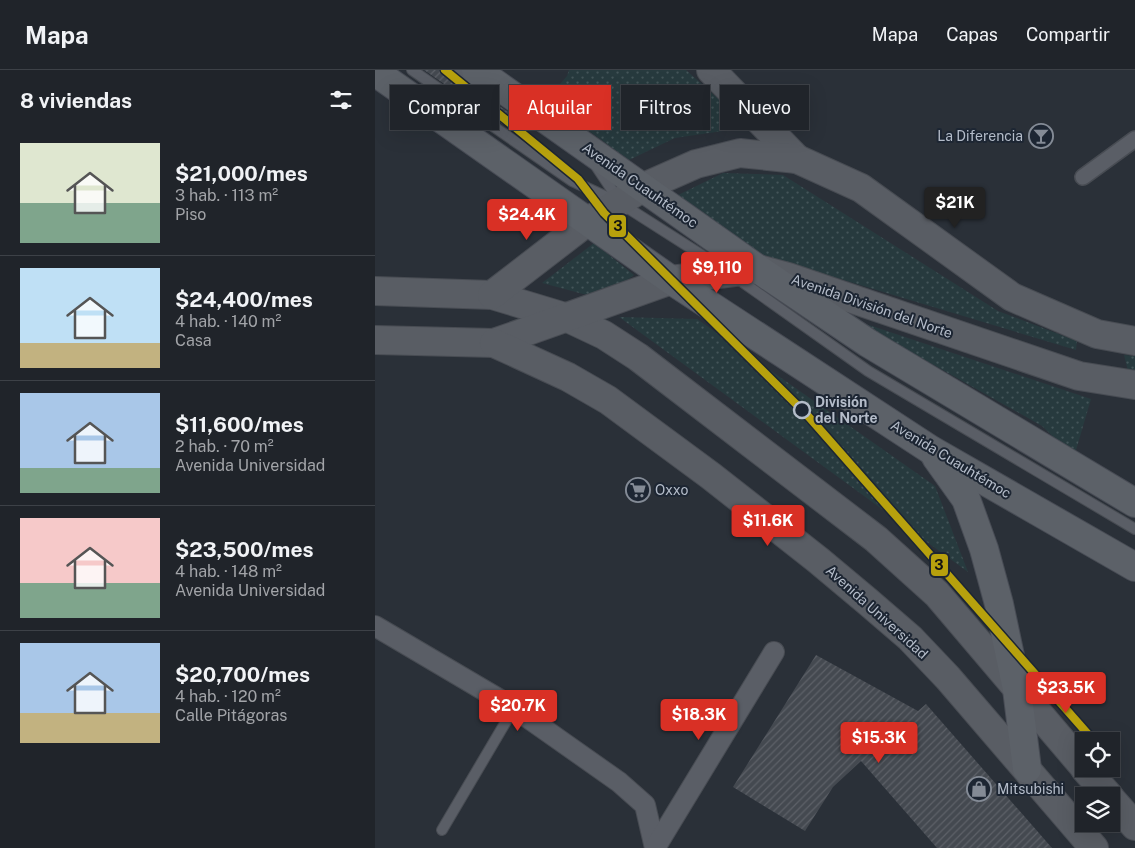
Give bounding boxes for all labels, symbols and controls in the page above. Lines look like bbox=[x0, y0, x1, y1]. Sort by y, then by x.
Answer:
text: Mapa bbox=[25, 21, 89, 49]
text: Mapa bbox=[872, 24, 918, 45]
text: Capas bbox=[946, 24, 998, 45]
text: Compartir bbox=[1026, 24, 1110, 45]
chip: Comprar bbox=[390, 85, 499, 130]
chip: Alquilar bbox=[509, 85, 611, 130]
chip: Filtros bbox=[621, 85, 710, 130]
chip: Nuevo bbox=[720, 85, 809, 130]
icon: filters bbox=[327, 86, 355, 114]
text: 8 viviendas bbox=[20, 88, 132, 113]
bar icon: La Diferencia bbox=[1028, 123, 1054, 149]
place label: La Diferencia bbox=[937, 128, 1023, 144]
street label: Avenida Cuauhtémoc bbox=[579, 139, 701, 231]
text: $21,000/mes bbox=[175, 161, 308, 186]
icon: home bbox=[60, 163, 120, 223]
text: 3 hab. · 113 m² bbox=[175, 186, 278, 205]
pin: $21K bbox=[925, 186, 985, 229]
text: $21K bbox=[935, 193, 975, 212]
pin: $24.4K bbox=[486, 198, 568, 241]
text: Piso bbox=[175, 205, 206, 224]
text: $24.4K bbox=[498, 205, 556, 224]
line badge: 3 bbox=[608, 214, 627, 238]
text: 3 bbox=[613, 218, 623, 234]
pin: $9,110 bbox=[676, 252, 758, 294]
text: $9,110 bbox=[692, 258, 742, 277]
street label: Avenida División del Norte bbox=[789, 271, 955, 341]
text: $24,400/mes bbox=[175, 287, 313, 312]
icon: home bbox=[60, 288, 120, 348]
text: 4 hab. · 140 m² bbox=[175, 312, 281, 331]
text: Casa bbox=[175, 331, 212, 350]
place label: División del Norte bbox=[815, 394, 878, 426]
marker: División del Norte bbox=[793, 401, 811, 419]
text: $11,600/mes bbox=[175, 412, 304, 437]
icon: home bbox=[60, 413, 120, 473]
street label: Avenida Cuauhtémoc bbox=[888, 417, 1014, 501]
text: 2 hab. · 70 m² bbox=[175, 437, 274, 456]
text: Avenida Universidad bbox=[175, 456, 325, 475]
supermarket icon: Oxxo bbox=[625, 477, 651, 503]
place label: Oxxo bbox=[655, 482, 688, 498]
pin: $11.6K bbox=[727, 504, 809, 547]
text: $11.6K bbox=[743, 511, 793, 530]
text: $23,500/mes bbox=[175, 537, 314, 562]
icon: home bbox=[60, 538, 120, 598]
line badge: 3 bbox=[930, 553, 949, 577]
text: 3 bbox=[934, 557, 944, 573]
text: 4 hab. · 148 m² bbox=[175, 562, 282, 581]
street label: Avenida Universidad bbox=[823, 562, 931, 662]
text: Avenida Universidad bbox=[175, 581, 325, 600]
text: $20,700/mes bbox=[175, 662, 310, 687]
icon: home bbox=[60, 663, 120, 723]
pin: $23.5K bbox=[1025, 672, 1107, 714]
text: $23.5K bbox=[1037, 678, 1095, 697]
text: 4 hab. · 120 m² bbox=[175, 687, 281, 706]
pin: $20.7K bbox=[477, 690, 559, 732]
text: $20.7K bbox=[490, 696, 546, 715]
pin: $18.3K bbox=[658, 698, 740, 741]
text: $18.3K bbox=[672, 705, 726, 724]
text: Calle Pitágoras bbox=[175, 706, 287, 725]
pin: $15.3K bbox=[838, 722, 920, 764]
text: $15.3K bbox=[852, 728, 906, 747]
map controls bbox=[1075, 732, 1120, 832]
button: locate bbox=[1075, 732, 1120, 777]
shop icon: Mitsubishi bbox=[966, 776, 992, 802]
place label: Mitsubishi bbox=[997, 781, 1064, 797]
button: layers bbox=[1075, 787, 1120, 832]

